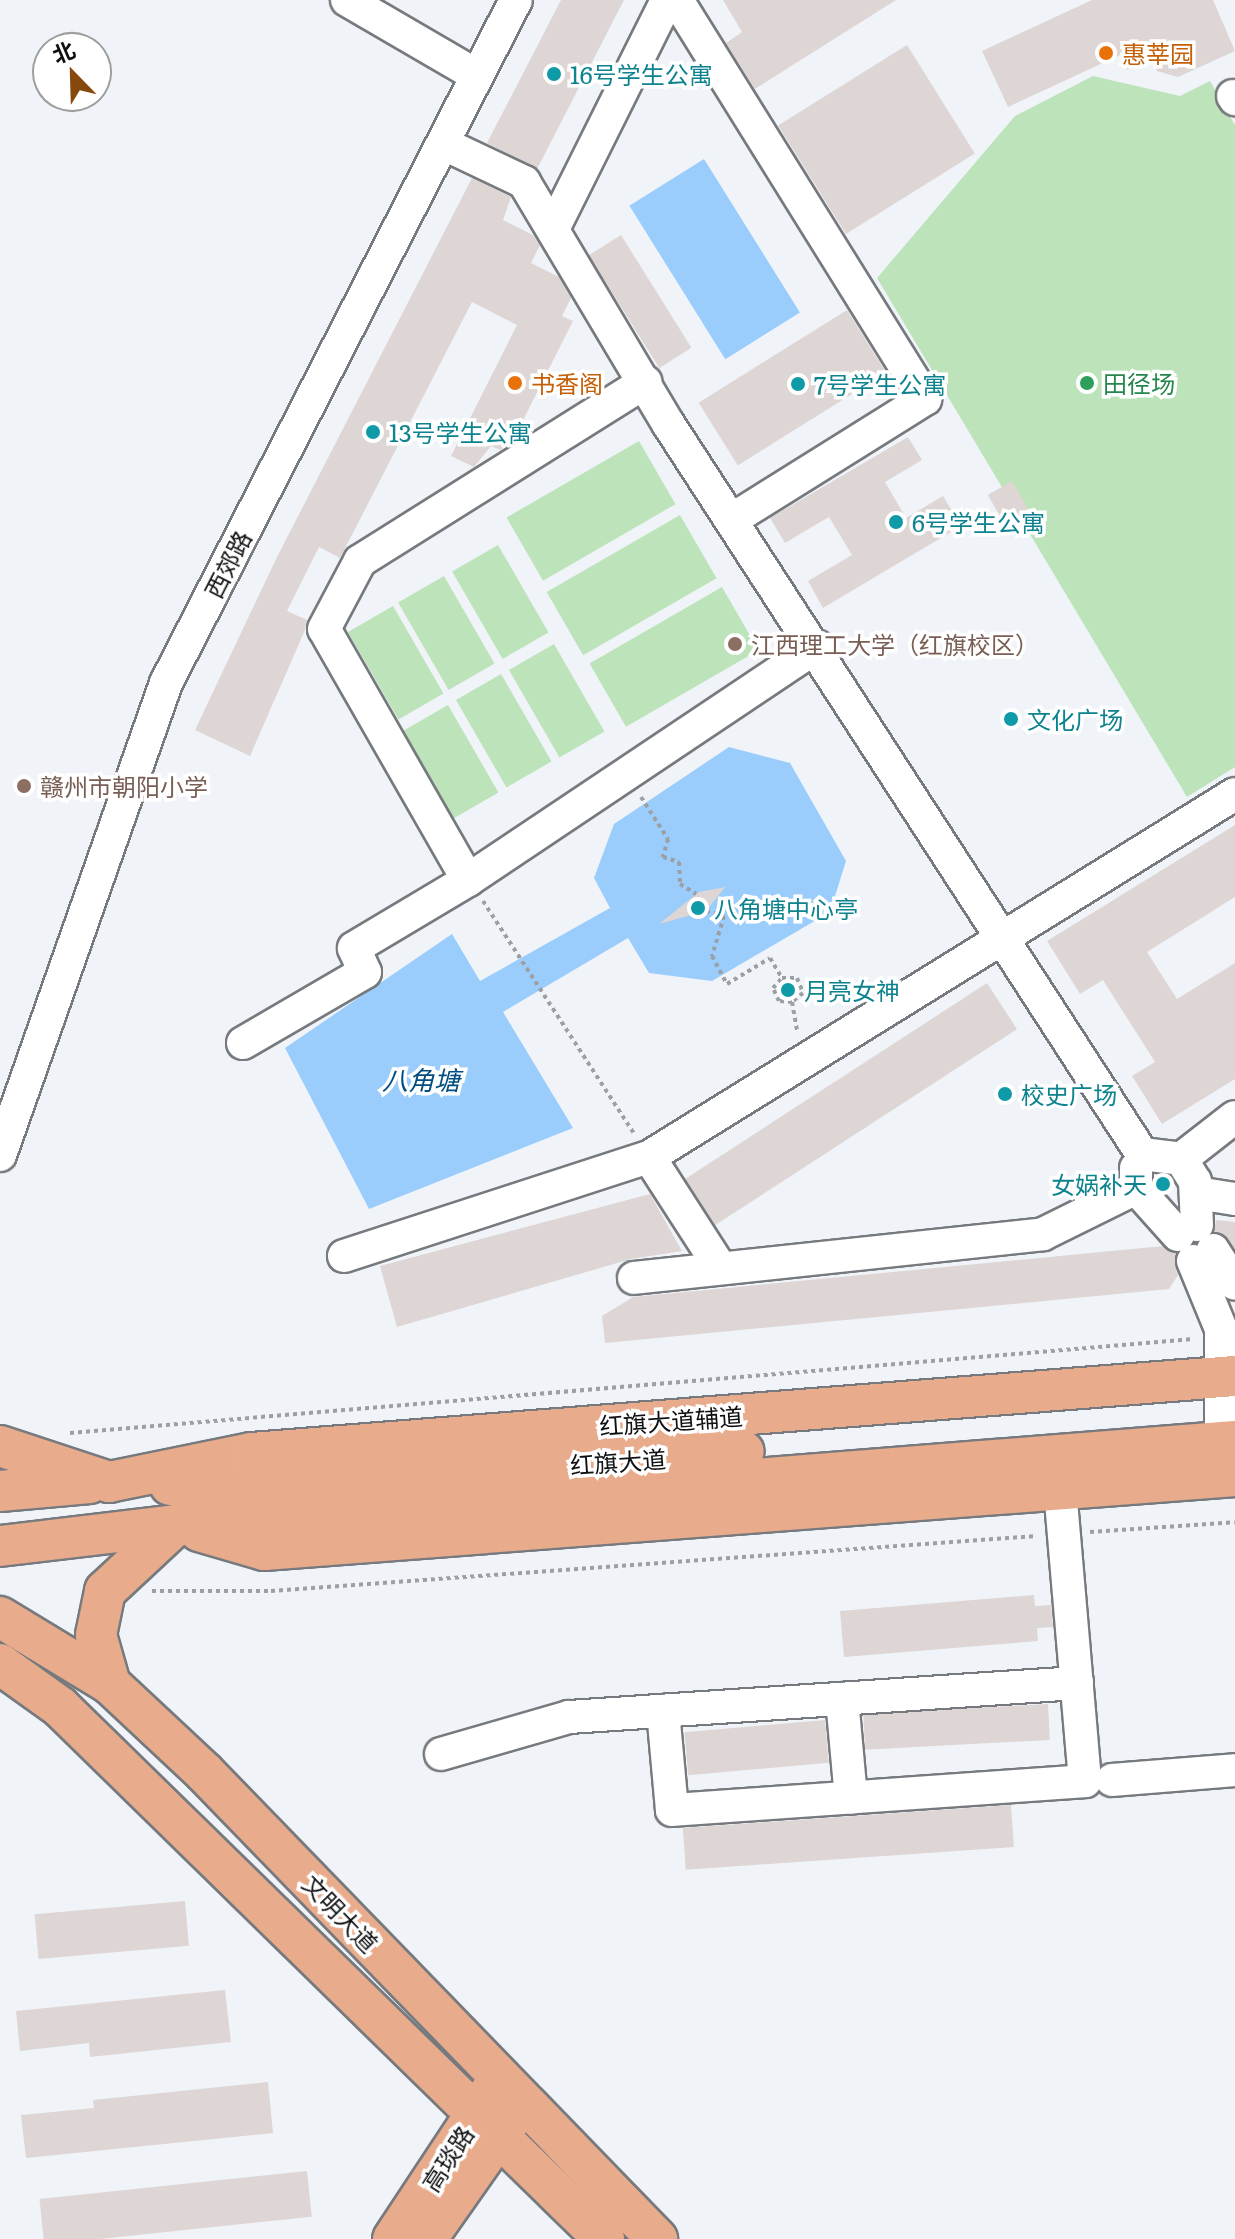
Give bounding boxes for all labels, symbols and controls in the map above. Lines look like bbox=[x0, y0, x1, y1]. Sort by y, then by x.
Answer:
north arrow bbox=[32, 32, 112, 112]
text: 北 bbox=[47, 32, 80, 71]
place label: 惠莘园 bbox=[1122, 39, 1194, 67]
marker: 惠莘园 bbox=[1097, 44, 1115, 62]
place label: 16号学生公寓 bbox=[570, 60, 713, 88]
marker: 16号学生公寓 bbox=[545, 65, 563, 83]
place label: 书香阁 bbox=[531, 369, 603, 397]
place label: 田径场 bbox=[1103, 369, 1175, 397]
place label: 7号学生公寓 bbox=[814, 370, 946, 398]
marker: 书香阁 bbox=[506, 374, 524, 392]
marker: 田径场 bbox=[1078, 374, 1096, 392]
marker: 7号学生公寓 bbox=[789, 375, 807, 393]
place label: 13号学生公寓 bbox=[389, 418, 532, 446]
marker: 13号学生公寓 bbox=[364, 423, 382, 441]
place label: 6号学生公寓 bbox=[912, 508, 1045, 536]
marker: 6号学生公寓 bbox=[887, 513, 905, 531]
street label: 西郊路 bbox=[198, 525, 256, 603]
place label: 江西理工大学（红旗校区） bbox=[751, 630, 1039, 658]
marker: 江西理工大学（红旗校区） bbox=[726, 635, 744, 653]
place label: 文化广场 bbox=[1027, 705, 1123, 733]
marker: 文化广场 bbox=[1002, 710, 1020, 728]
place label: 赣州市朝阳小学 bbox=[40, 772, 208, 800]
marker: 赣州市朝阳小学 bbox=[15, 777, 33, 795]
place label: 八角塘中心亭 bbox=[714, 894, 858, 922]
marker: 八角塘中心亭 bbox=[689, 899, 707, 917]
place label: 月亮女神 bbox=[804, 976, 900, 1004]
marker: 月亮女神 bbox=[779, 981, 797, 999]
water label: 八角塘 bbox=[382, 1063, 460, 1095]
place label: 校史广场 bbox=[1021, 1080, 1117, 1108]
marker: 校史广场 bbox=[996, 1085, 1014, 1103]
place label: 女娲补天 bbox=[1051, 1170, 1147, 1198]
marker: 女娲补天 bbox=[1154, 1175, 1172, 1193]
street label: 红旗大道辅道 bbox=[598, 1401, 744, 1439]
street label: 红旗大道 bbox=[569, 1443, 667, 1479]
street label: 文明大道 bbox=[297, 1868, 385, 1958]
street label: 高琰路 bbox=[415, 2120, 479, 2196]

